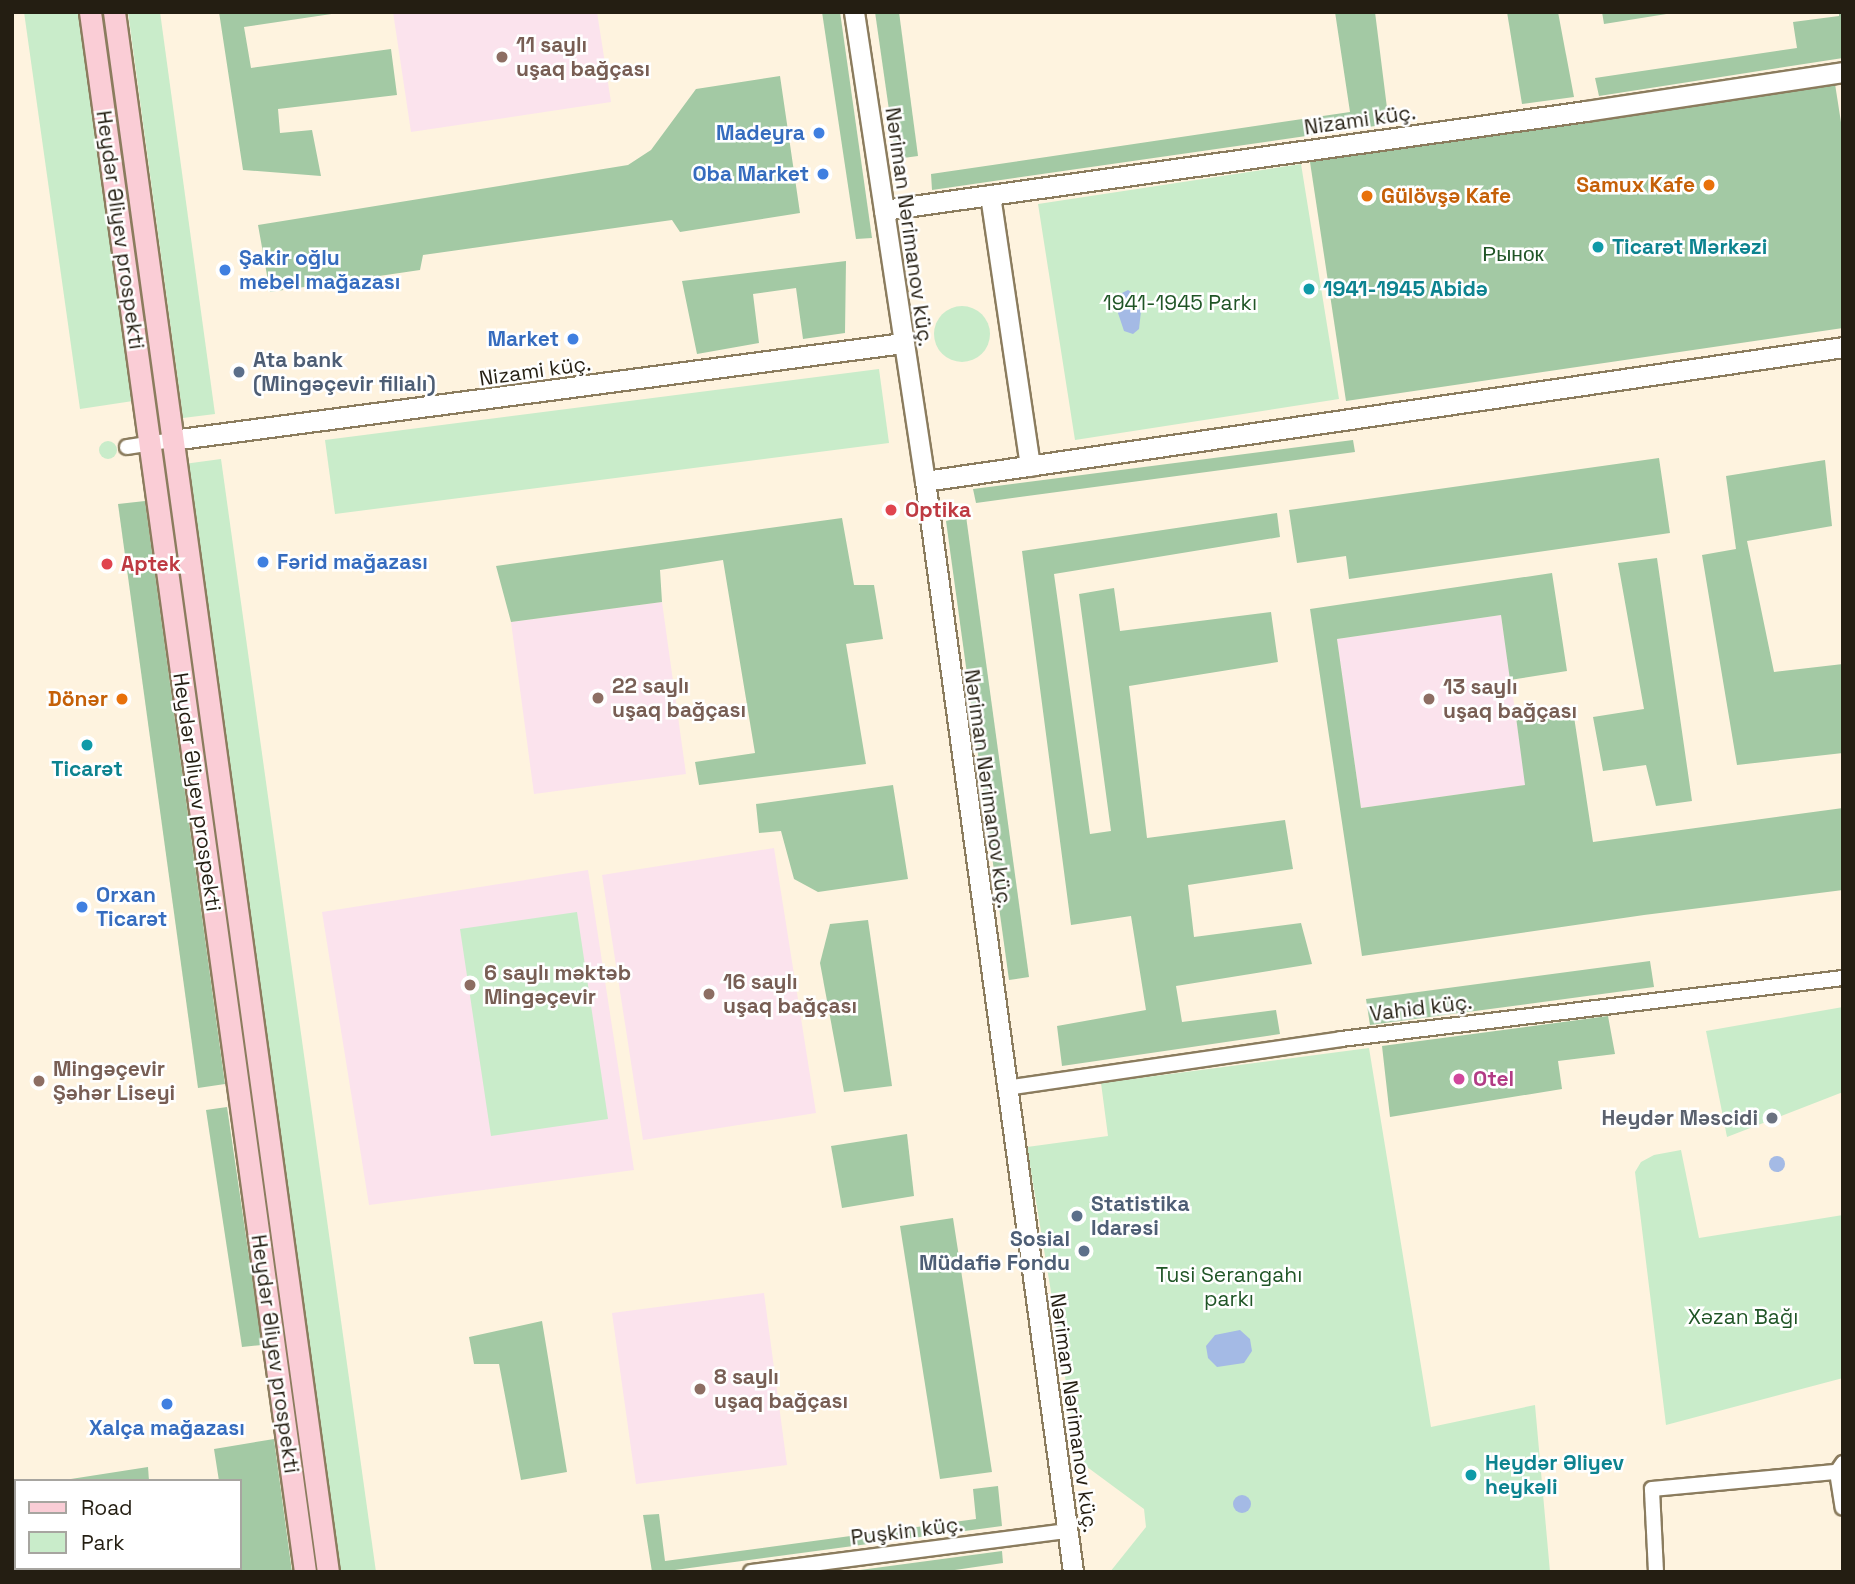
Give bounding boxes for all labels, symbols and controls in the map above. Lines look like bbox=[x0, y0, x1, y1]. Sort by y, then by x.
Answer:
place label: 11 saylı uşaq bağçası bbox=[516, 32, 650, 82]
marker: 11 saylı uşaq bağçası bbox=[494, 49, 510, 65]
street label: Nizami küç. bbox=[1303, 100, 1417, 140]
street label: Nəriman Nərimanov küç. bbox=[880, 106, 938, 348]
street label: Heydər Əliyev prospekti bbox=[91, 109, 149, 351]
place label: Madeyra bbox=[716, 120, 805, 146]
marker: Madeyra bbox=[811, 125, 827, 141]
place label: Oba Market bbox=[692, 161, 809, 187]
marker: Oba Market bbox=[815, 166, 831, 182]
place label: Samux Kafe bbox=[1576, 172, 1695, 198]
marker: Samux Kafe bbox=[1701, 177, 1717, 193]
place label: Gülövşə Kafe bbox=[1381, 183, 1511, 209]
marker: Gülövşə Kafe bbox=[1359, 188, 1375, 204]
place label: Ticarət Mərkəzi bbox=[1612, 234, 1767, 260]
marker: Ticarət Mərkəzi bbox=[1590, 239, 1606, 255]
park label: Рынок bbox=[1482, 241, 1544, 267]
place label: Şakir oğlu mebel mağazası bbox=[239, 245, 400, 295]
marker: Şakir oğlu mebel mağazası bbox=[217, 262, 233, 278]
place label: 1941-1945 Abidə bbox=[1323, 276, 1488, 302]
marker: 1941-1945 Abidə bbox=[1301, 281, 1317, 297]
park label: 1941-1945 Parkı bbox=[1103, 290, 1257, 316]
place label: Market bbox=[487, 326, 559, 352]
marker: Market bbox=[565, 331, 581, 347]
place label: Ata bank (Mingəçevir filialı) bbox=[253, 347, 436, 397]
street label: Nizami küç. bbox=[478, 351, 592, 391]
marker: Ata bank (Mingəçevir filialı) bbox=[231, 364, 247, 380]
place label: Optika bbox=[905, 497, 971, 523]
marker: Optika bbox=[883, 502, 899, 518]
place label: Fərid mağazası bbox=[277, 549, 428, 575]
place label: Aptek bbox=[121, 551, 181, 577]
marker: Fərid mağazası bbox=[255, 554, 271, 570]
marker: Aptek bbox=[99, 556, 115, 572]
street label: Nəriman Nərimanov küç. bbox=[959, 668, 1017, 910]
street label: Heydər Əliyev prospekti bbox=[168, 671, 226, 913]
place label: 22 saylı uşaq bağçası bbox=[612, 673, 746, 723]
place label: 13 saylı uşaq bağçası bbox=[1443, 674, 1577, 724]
place label: Dönər bbox=[48, 686, 108, 712]
marker: 22 saylı uşaq bağçası bbox=[590, 690, 606, 706]
marker: Dönər bbox=[114, 691, 130, 707]
marker: 13 saylı uşaq bağçası bbox=[1421, 691, 1437, 707]
marker: Ticarət bbox=[79, 737, 95, 753]
place label: Ticarət bbox=[51, 756, 123, 782]
place label: Orxan Ticarət bbox=[96, 882, 167, 932]
marker: Orxan Ticarət bbox=[74, 899, 90, 915]
place label: 6 saylı məktəb Mingəçevir bbox=[484, 960, 631, 1010]
place label: 16 saylı uşaq bağçası bbox=[723, 969, 857, 1019]
marker: 6 saylı məktəb Mingəçevir bbox=[462, 977, 478, 993]
marker: 16 saylı uşaq bağçası bbox=[701, 986, 717, 1002]
street label: Vahid küç. bbox=[1368, 989, 1474, 1027]
place label: Mingəçevir Şəhər Liseyi bbox=[53, 1056, 175, 1106]
place label: Otel bbox=[1473, 1066, 1514, 1092]
marker: Otel bbox=[1451, 1071, 1467, 1087]
marker: Mingəçevir Şəhər Liseyi bbox=[31, 1073, 47, 1089]
place label: Heydər Məscidi bbox=[1601, 1105, 1758, 1131]
marker: Heydər Məscidi bbox=[1764, 1110, 1780, 1126]
place label: Statistika Idarəsi bbox=[1091, 1191, 1190, 1241]
marker: Statistika Idarəsi bbox=[1069, 1208, 1085, 1224]
place label: Sosial Müdafiə Fondu bbox=[919, 1226, 1070, 1276]
street label: Heydər Əliyev prospekti bbox=[246, 1233, 304, 1475]
marker: Sosial Müdafiə Fondu bbox=[1076, 1243, 1092, 1259]
park label: Tusi Serangahı parkı bbox=[1156, 1262, 1302, 1312]
street label: Nəriman Nərimanov küç. bbox=[1045, 1292, 1103, 1534]
park label: Xəzan Bağı bbox=[1688, 1304, 1798, 1330]
place label: 8 saylı uşaq bağçası bbox=[714, 1364, 848, 1414]
marker: 8 saylı uşaq bağçası bbox=[692, 1381, 708, 1397]
marker: Xalça mağazası bbox=[159, 1396, 175, 1412]
place label: Xalça mağazası bbox=[89, 1415, 245, 1441]
place label: Heydər Əliyev heykəli bbox=[1485, 1450, 1624, 1500]
marker: Heydər Əliyev heykəli bbox=[1463, 1467, 1479, 1483]
legend bbox=[14, 1479, 242, 1570]
text: Road bbox=[81, 1494, 133, 1521]
street label: Puşkin küç. bbox=[849, 1512, 965, 1550]
text: Park bbox=[81, 1529, 125, 1556]

